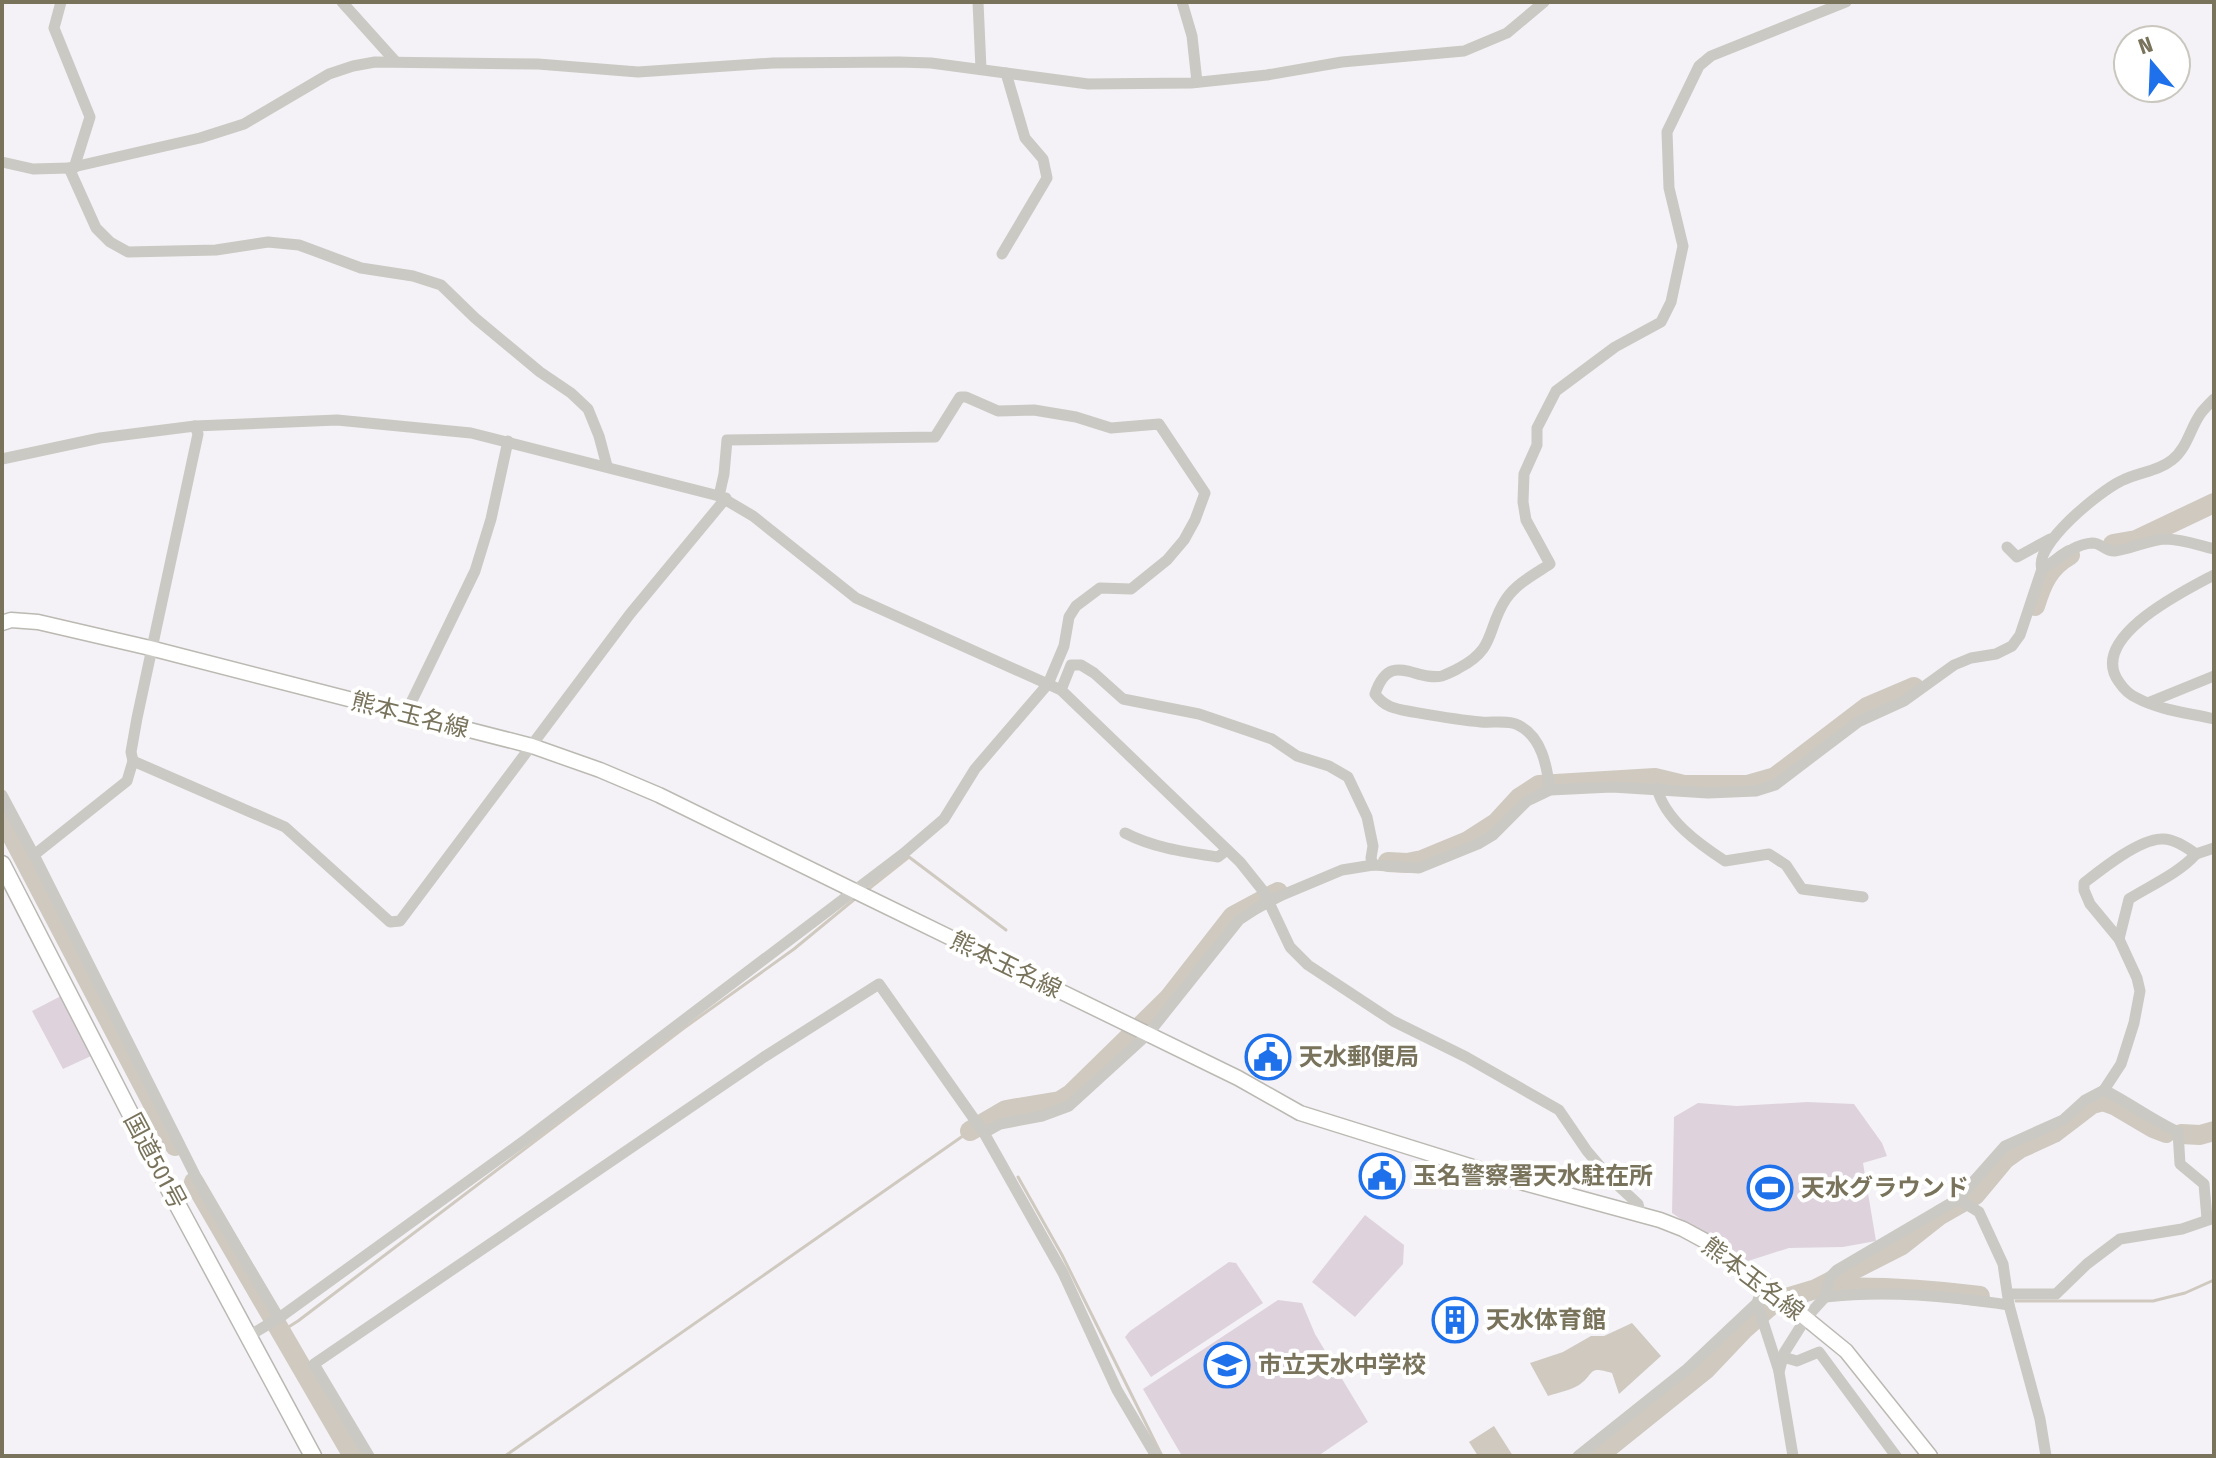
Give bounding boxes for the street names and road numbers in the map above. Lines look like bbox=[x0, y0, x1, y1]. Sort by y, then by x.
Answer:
street label: 熊本玉名線 bbox=[348, 687, 472, 743]
street label: 熊本玉名線 bbox=[946, 926, 1066, 1004]
street label: 国道501号 bbox=[118, 1108, 192, 1214]
street label: 熊本玉名線 bbox=[1697, 1232, 1809, 1326]

